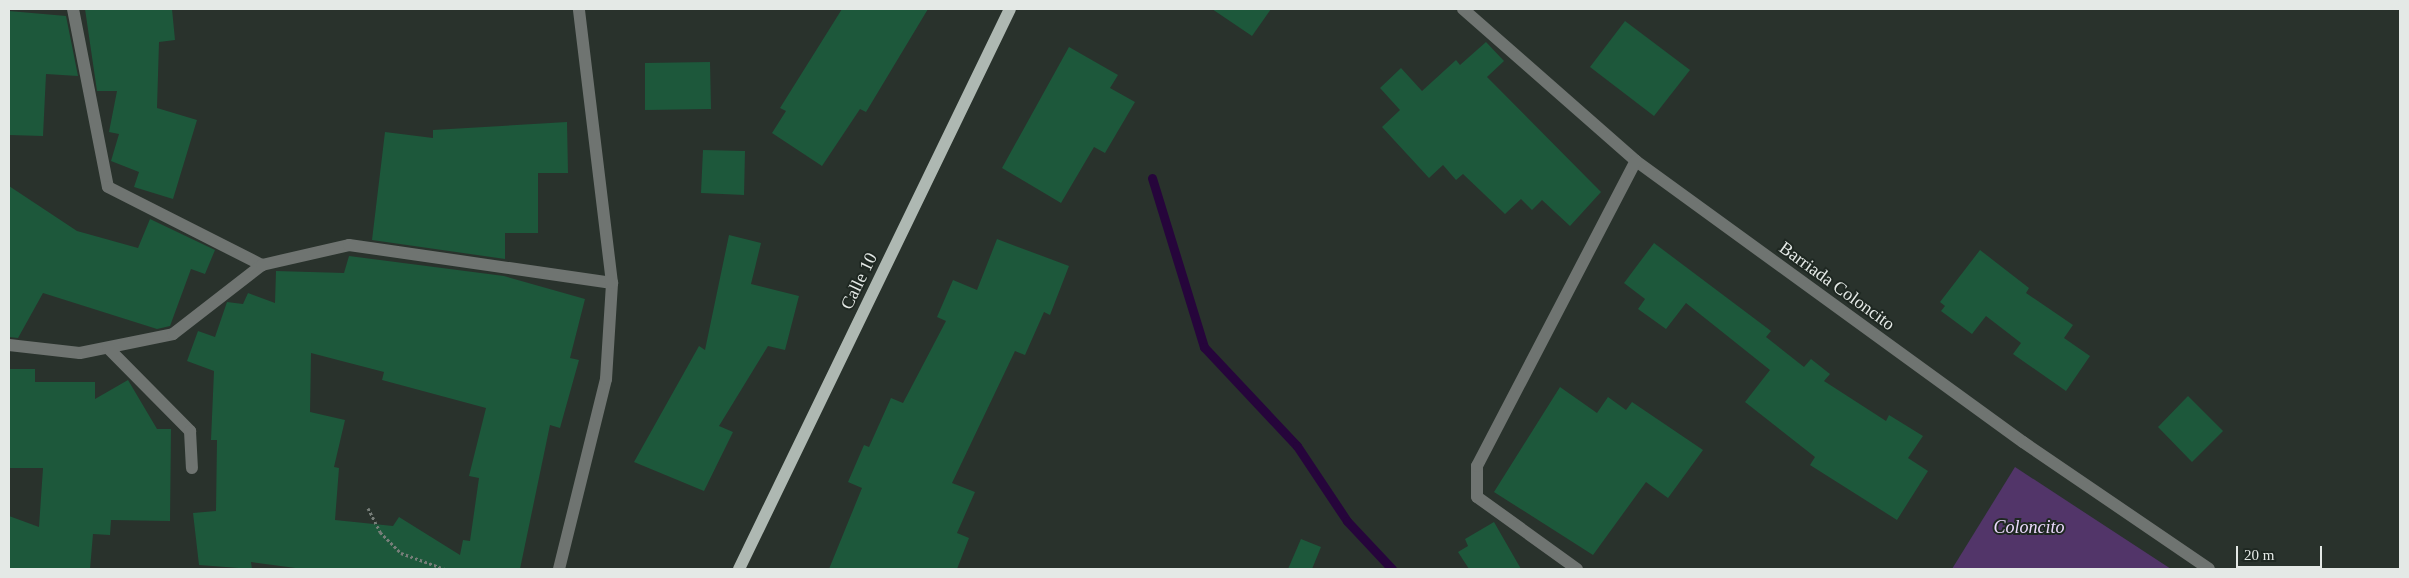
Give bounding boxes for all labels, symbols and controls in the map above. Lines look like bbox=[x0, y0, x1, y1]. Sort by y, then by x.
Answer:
street label: Barriada Coloncito bbox=[1775, 237, 1899, 335]
street label: Calle 10 bbox=[836, 249, 882, 313]
park label: Coloncito bbox=[1994, 516, 2064, 538]
scale bar bbox=[2239, 536, 2325, 568]
text: 20 m bbox=[2244, 547, 2274, 563]

